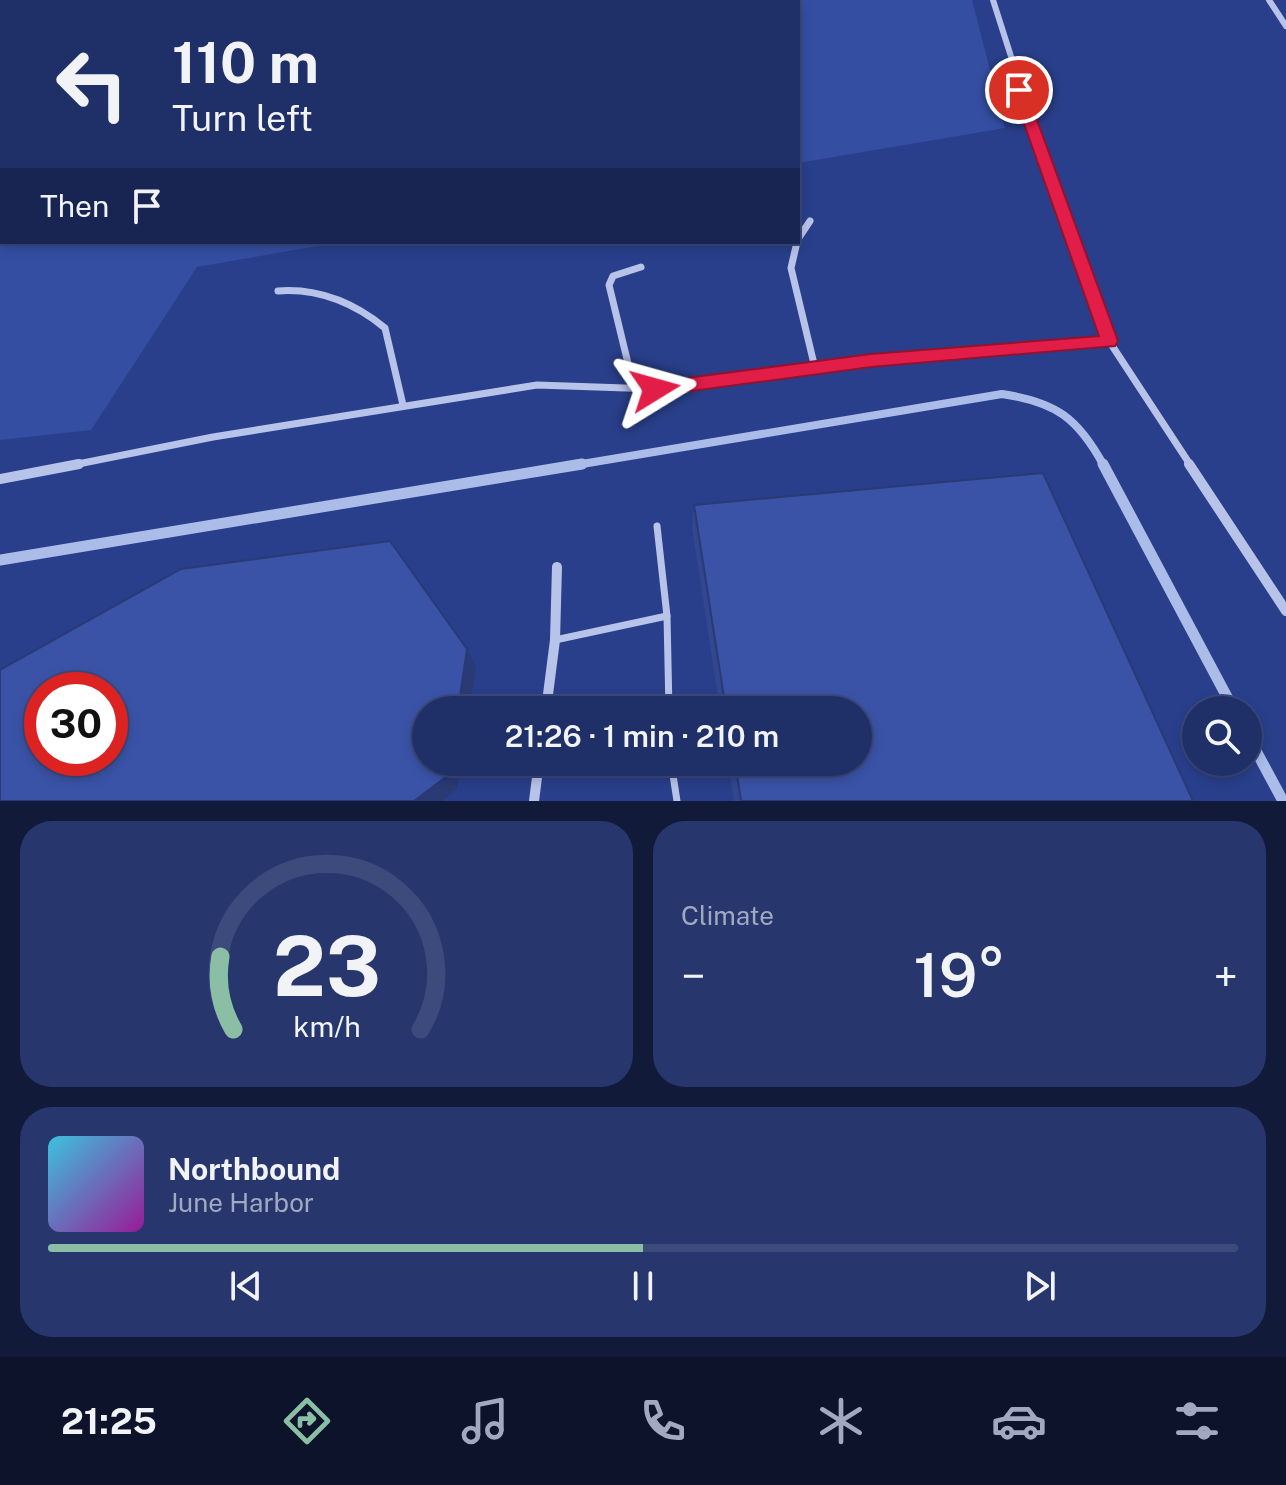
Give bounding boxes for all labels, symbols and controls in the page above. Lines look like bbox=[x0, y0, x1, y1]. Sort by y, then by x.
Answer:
text: 110 m bbox=[172, 30, 319, 96]
icon: left bbox=[40, 32, 144, 136]
pin bbox=[985, 56, 1053, 124]
icon: arrive bbox=[997, 68, 1041, 112]
text: Turn left bbox=[172, 97, 313, 139]
icon: arrive bbox=[125, 184, 169, 228]
text: Then bbox=[40, 188, 109, 224]
position arrow bbox=[613, 347, 697, 431]
speed limit sign: 30 bbox=[24, 672, 128, 776]
map controls bbox=[1182, 696, 1262, 776]
button: search bbox=[1182, 696, 1262, 776]
text: 21:26 · 1 min · 210 m bbox=[505, 718, 779, 754]
text: Climate bbox=[681, 900, 774, 931]
text: 23 bbox=[272, 917, 381, 1015]
text: 19° bbox=[914, 940, 1005, 1011]
text: − bbox=[681, 950, 705, 1002]
text: + bbox=[1214, 950, 1238, 1002]
text: km/h bbox=[293, 1010, 360, 1043]
text: Northbound bbox=[168, 1151, 340, 1187]
text: June Harbor bbox=[168, 1187, 314, 1218]
icon: previous bbox=[224, 1264, 268, 1308]
icon: pause bbox=[621, 1264, 665, 1308]
icon: next bbox=[1018, 1264, 1062, 1308]
icon: directions bbox=[279, 1393, 335, 1449]
icon: music bbox=[457, 1393, 513, 1449]
icon: phone bbox=[635, 1393, 691, 1449]
icon: climate bbox=[813, 1393, 869, 1449]
icon: car bbox=[991, 1393, 1047, 1449]
icon: filters bbox=[1169, 1393, 1225, 1449]
text: 21:25 bbox=[61, 1400, 157, 1442]

